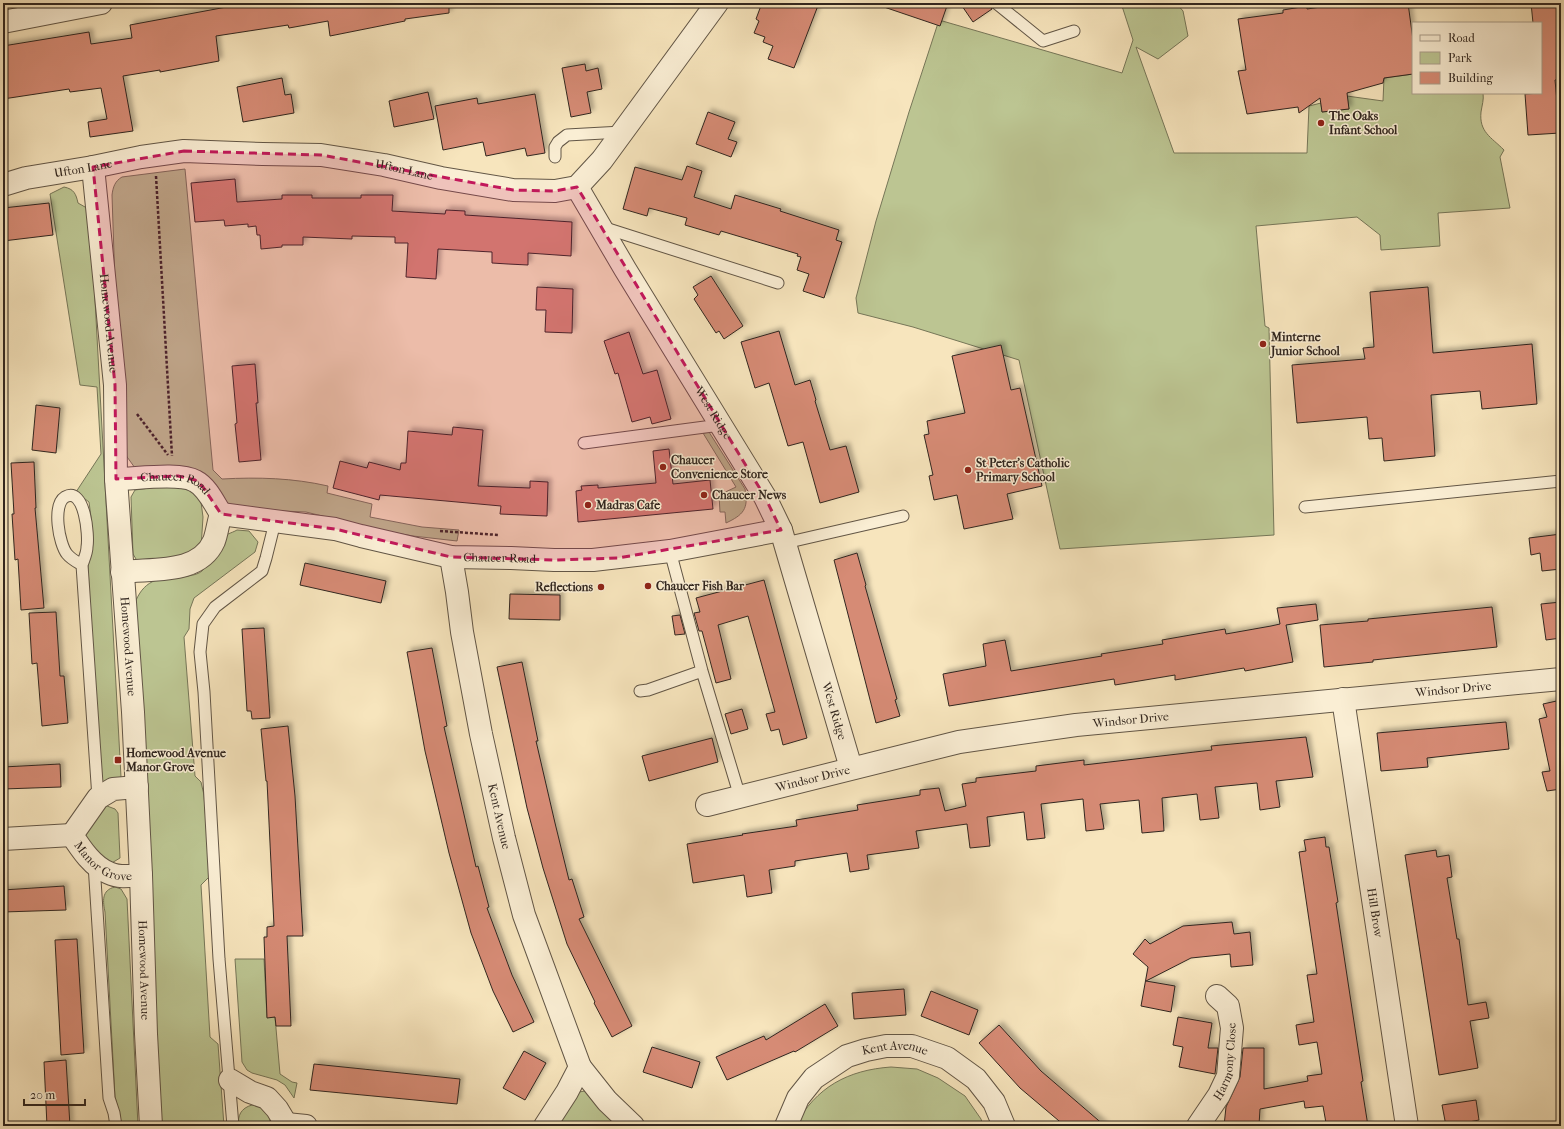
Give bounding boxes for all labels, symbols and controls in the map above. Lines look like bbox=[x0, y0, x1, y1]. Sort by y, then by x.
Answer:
legend bbox=[1412, 22, 1542, 94]
text: Road bbox=[1448, 31, 1475, 45]
text: Park bbox=[1448, 51, 1473, 65]
text: Building bbox=[1448, 71, 1493, 85]
place label: The Oaks Infant School bbox=[1328, 109, 1398, 137]
marker: The Oaks Infant School bbox=[1316, 118, 1326, 128]
street label: Ufton Lane bbox=[53, 156, 114, 180]
street label: Ufton Lane bbox=[374, 157, 435, 183]
street label: Homewood Avenue bbox=[97, 273, 121, 374]
place label: Minterne Junior School bbox=[1269, 330, 1340, 359]
marker: Minterne Junior School bbox=[1258, 339, 1268, 349]
street label: West Ridge bbox=[691, 383, 735, 442]
place label: Chaucer Convenience Store bbox=[671, 453, 768, 481]
place label: St Peter's Catholic Primary School bbox=[976, 456, 1070, 485]
marker: Chaucer Convenience Store bbox=[658, 462, 668, 472]
marker: St Peter's Catholic Primary School bbox=[963, 465, 973, 475]
street label: Chaucer Road bbox=[140, 469, 214, 498]
place label: Chaucer News bbox=[712, 488, 787, 502]
marker: Chaucer News bbox=[699, 490, 709, 500]
place label: Madras Cafe bbox=[595, 498, 660, 512]
marker: Madras Cafe bbox=[583, 500, 593, 510]
street label: Chaucer Road bbox=[463, 550, 537, 566]
place label: Chaucer Fish Bar bbox=[656, 579, 745, 593]
place label: Reflections bbox=[535, 580, 594, 594]
marker: Chaucer Fish Bar bbox=[643, 581, 653, 591]
marker: Reflections bbox=[596, 582, 606, 592]
street label: Homewood Avenue bbox=[118, 596, 139, 697]
street label: Windsor Drive bbox=[1414, 679, 1492, 700]
street label: West Ridge bbox=[819, 680, 849, 742]
street label: Windsor Drive bbox=[1091, 709, 1169, 730]
place label: Homewood Avenue Manor Grove bbox=[125, 746, 226, 774]
marker: Homewood Avenue Manor Grove bbox=[113, 755, 123, 765]
street label: Windsor Drive bbox=[773, 763, 851, 795]
street label: Kent Avenue bbox=[485, 782, 514, 851]
street label: Manor Grove bbox=[71, 839, 132, 883]
street label: Hill Brow bbox=[1364, 887, 1386, 939]
street label: Homewood Avenue bbox=[135, 920, 153, 1020]
street label: Harmony Close bbox=[1210, 1022, 1239, 1103]
street label: Kent Avenue bbox=[861, 1038, 930, 1058]
scale bar bbox=[24, 1081, 85, 1107]
text: 20 m bbox=[30, 1088, 55, 1102]

